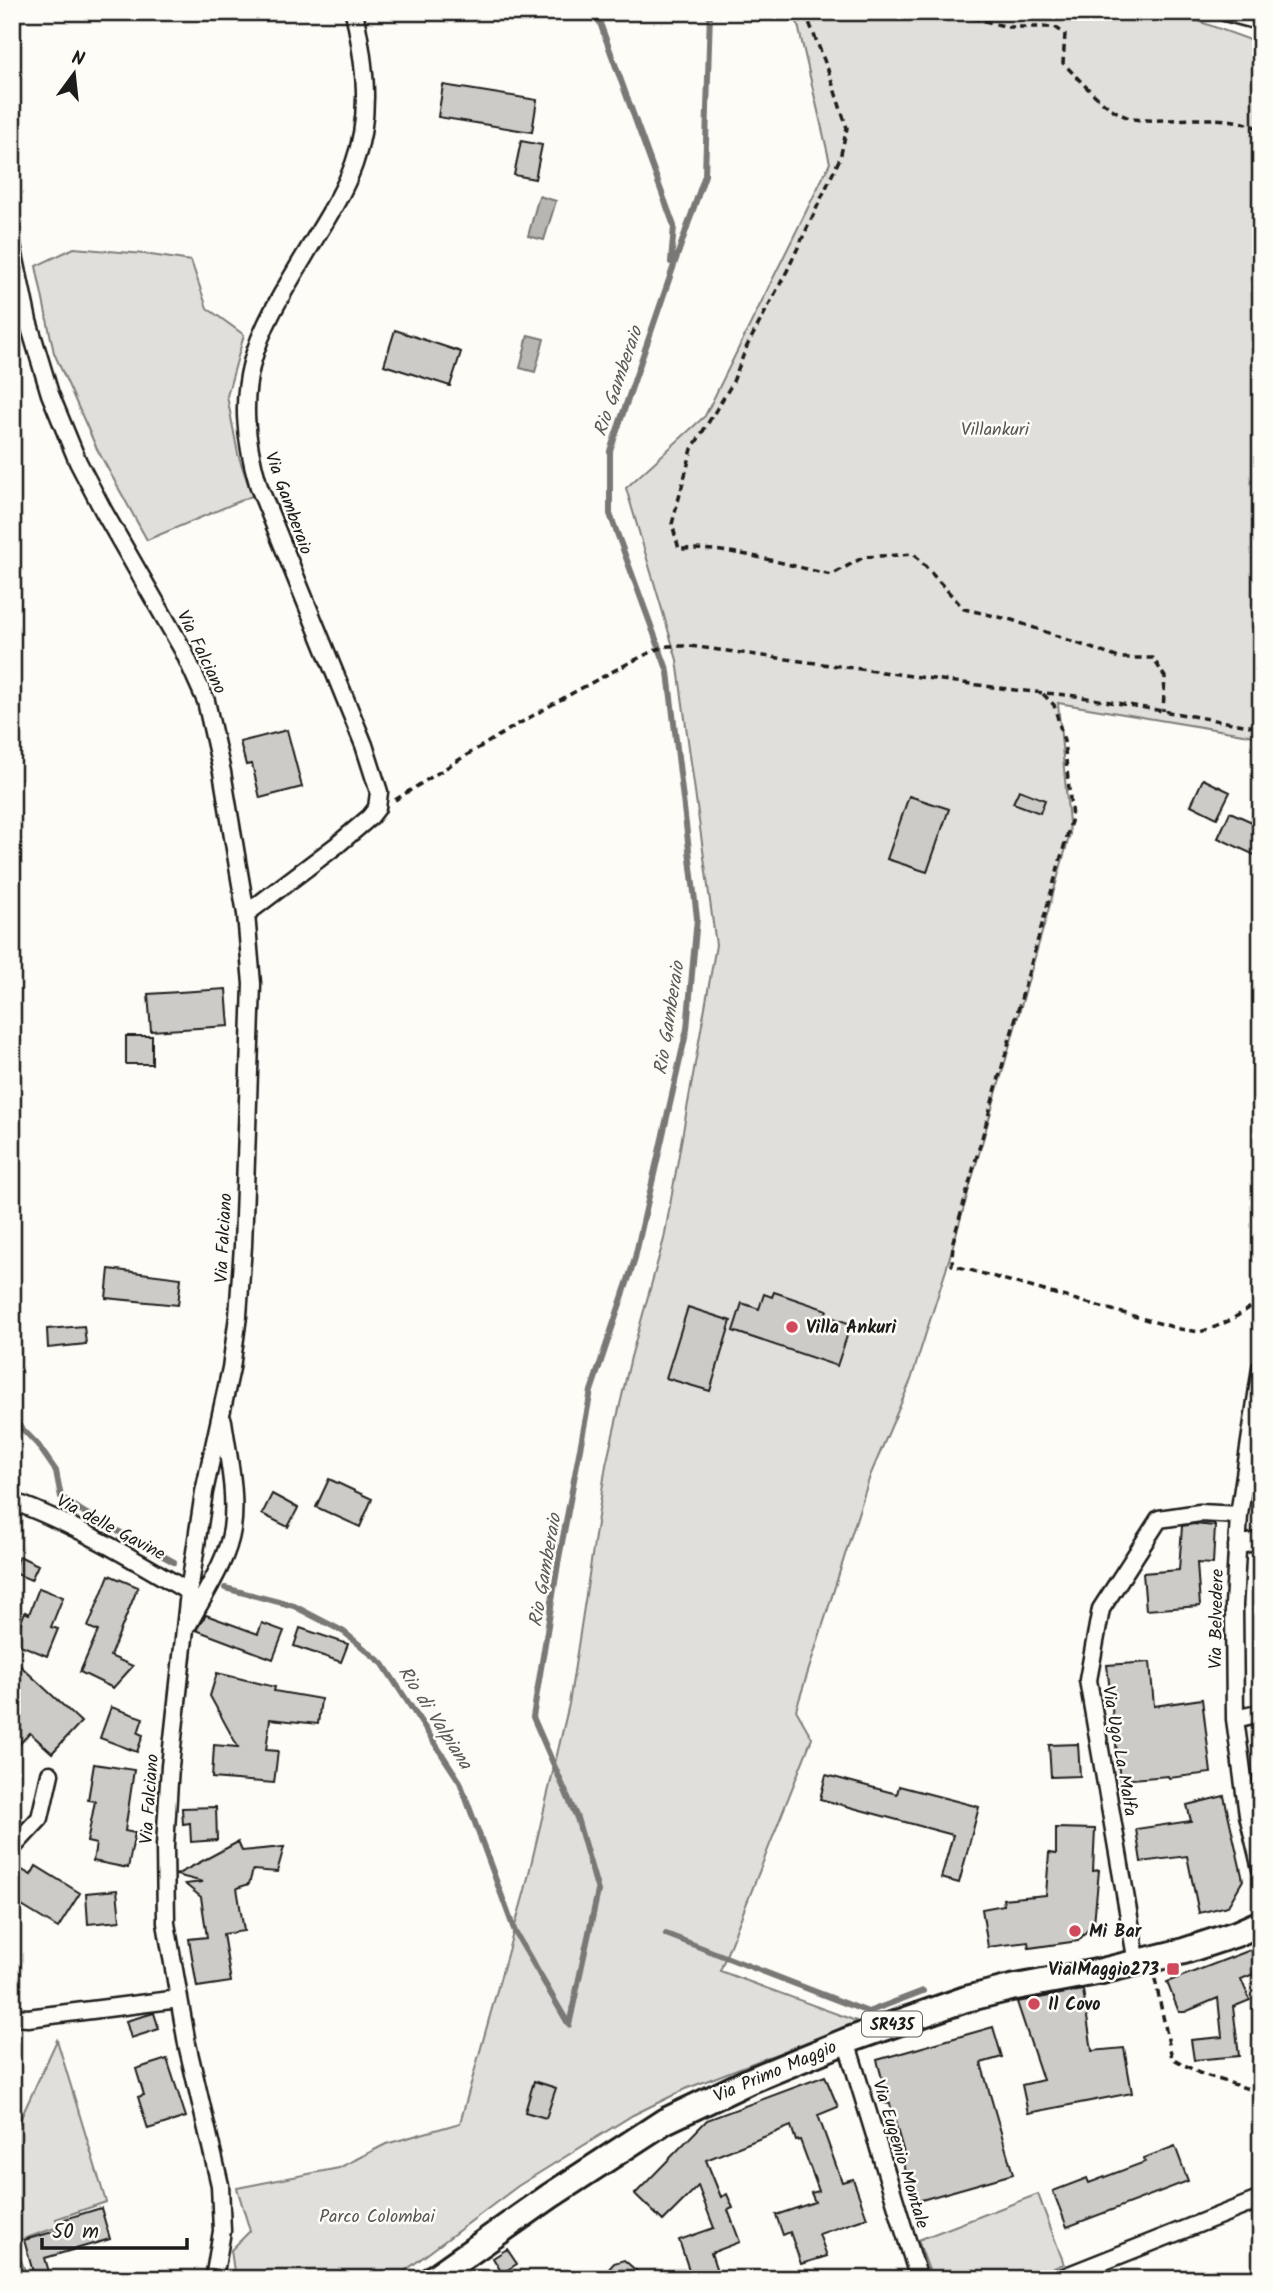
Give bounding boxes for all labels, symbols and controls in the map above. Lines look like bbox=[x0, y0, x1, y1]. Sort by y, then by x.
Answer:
north arrow bbox=[38, 38, 108, 108]
text: N bbox=[68, 43, 88, 76]
water label: Rio Gamberaio bbox=[586, 321, 652, 441]
park label: Villankuri bbox=[961, 416, 1030, 445]
street label: Via Gamberaio bbox=[256, 448, 320, 559]
street label: Via Falciano bbox=[168, 606, 233, 700]
water label: Rio Gamberaio bbox=[646, 958, 694, 1077]
street label: Via Falciano bbox=[208, 1192, 241, 1284]
place label: Villa Ankuri bbox=[806, 1314, 896, 1343]
marker: Villa Ankuri bbox=[784, 1319, 800, 1335]
street label: Via delle Gavine bbox=[51, 1487, 170, 1569]
water label: Rio Gamberaio bbox=[521, 1510, 571, 1629]
street label: Via Belvedere bbox=[1202, 1569, 1233, 1669]
water label: Rio di Valpiana bbox=[389, 1660, 480, 1777]
street label: Via Ugo La Malfa bbox=[1093, 1684, 1144, 1819]
street label: Via Falciano bbox=[133, 1753, 168, 1845]
place label: Mi Bar bbox=[1089, 1918, 1143, 1947]
marker: Mi Bar bbox=[1067, 1923, 1083, 1939]
place label: ViaIMaggio273 bbox=[1048, 1956, 1159, 1985]
marker: ViaIMaggio273 bbox=[1165, 1961, 1181, 1977]
place label: Il Covo bbox=[1048, 1991, 1100, 2020]
marker: Il Covo bbox=[1026, 1996, 1042, 2012]
road number: SR435 bbox=[862, 2012, 922, 2036]
street label: Via Primo Maggio bbox=[709, 2033, 842, 2111]
street label: Via Eugenio Montale bbox=[863, 2076, 936, 2233]
park label: Parco Colombai bbox=[319, 2203, 435, 2232]
scale bar bbox=[42, 2207, 187, 2251]
text: 50 m bbox=[52, 2216, 99, 2249]

